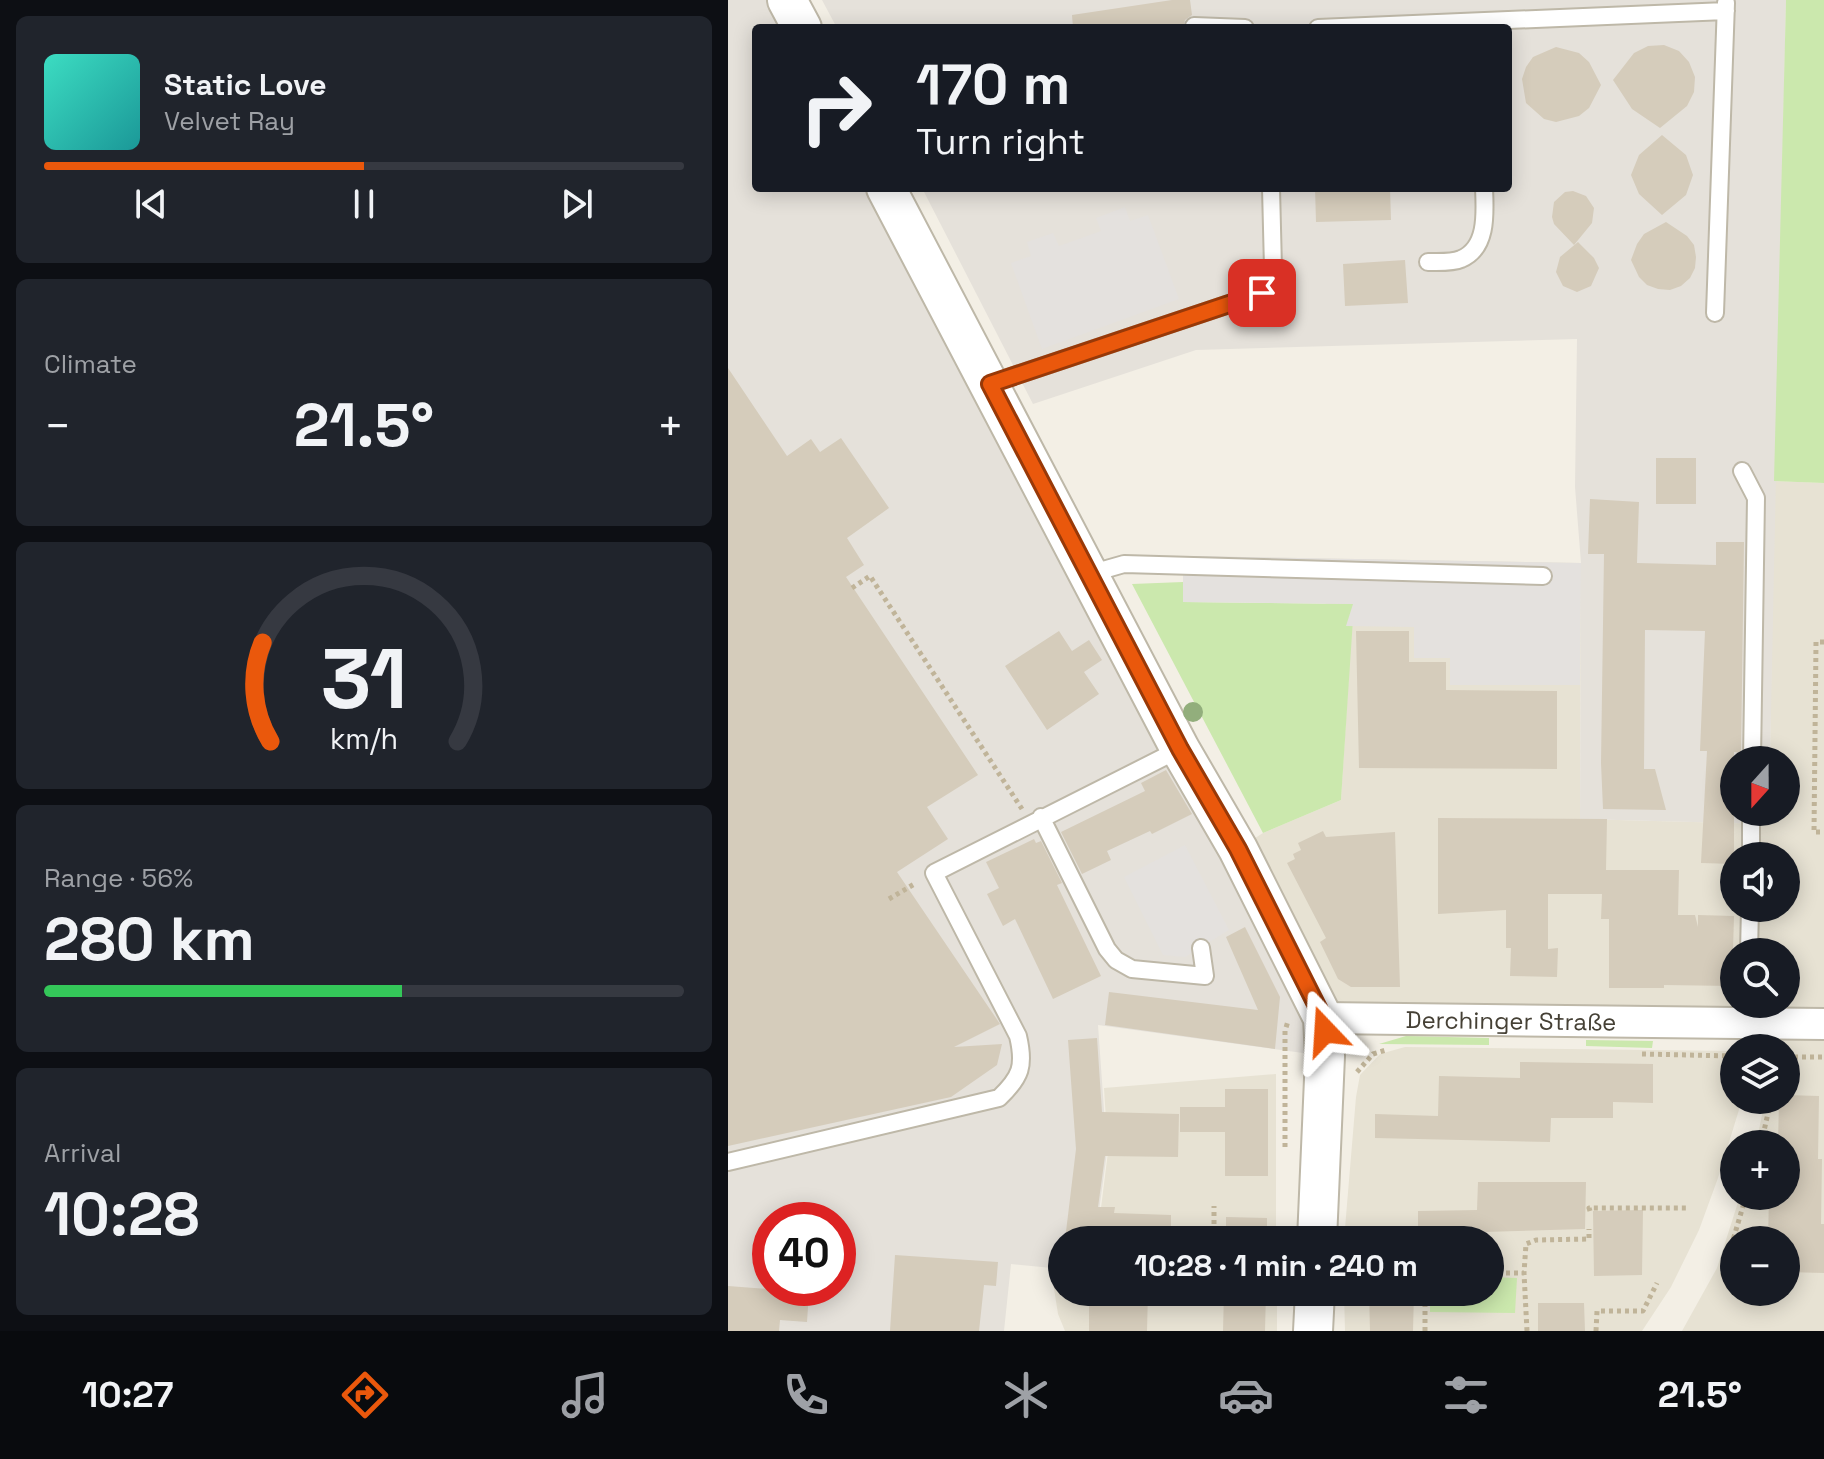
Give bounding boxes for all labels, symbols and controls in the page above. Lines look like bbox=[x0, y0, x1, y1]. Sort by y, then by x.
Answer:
text: 170 m bbox=[916, 49, 1070, 120]
icon: right bbox=[784, 56, 888, 160]
text: Static Love bbox=[164, 65, 327, 104]
text: Velvet Ray bbox=[164, 104, 295, 138]
text: Turn right bbox=[916, 119, 1085, 165]
icon: previous bbox=[129, 182, 173, 226]
icon: pause bbox=[342, 182, 386, 226]
icon: next bbox=[555, 182, 599, 226]
pin bbox=[1228, 259, 1296, 327]
icon: arrive bbox=[1240, 271, 1284, 315]
text: Climate bbox=[44, 347, 137, 381]
text: 21.5° bbox=[294, 387, 434, 464]
text: − bbox=[44, 398, 71, 454]
text: + bbox=[657, 398, 684, 454]
text: 31 bbox=[321, 625, 407, 731]
text: km/h bbox=[330, 721, 398, 757]
north arrow bbox=[1720, 746, 1800, 826]
map controls bbox=[1720, 746, 1800, 1306]
button: sound bbox=[1720, 842, 1800, 922]
text: Range · 56% bbox=[44, 861, 193, 895]
text: 280 km bbox=[44, 901, 255, 978]
button: search bbox=[1720, 938, 1800, 1018]
position arrow bbox=[1283, 989, 1367, 1073]
street label: Derchinger Straße bbox=[1405, 1003, 1617, 1037]
button: layers bbox=[1720, 1034, 1800, 1114]
button: + bbox=[1720, 1130, 1800, 1210]
text: Arrival bbox=[44, 1136, 121, 1170]
text: 10:28 bbox=[44, 1176, 200, 1253]
speed limit sign: 40 bbox=[752, 1202, 856, 1306]
button: − bbox=[1720, 1226, 1800, 1306]
text: 10:28 · 1 min · 240 m bbox=[1134, 1246, 1418, 1285]
icon: directions bbox=[337, 1367, 393, 1423]
icon: music bbox=[557, 1367, 613, 1423]
icon: phone bbox=[778, 1367, 834, 1423]
icon: climate bbox=[998, 1367, 1054, 1423]
icon: car bbox=[1218, 1367, 1274, 1423]
icon: filters bbox=[1438, 1367, 1494, 1423]
text: 10:27 bbox=[82, 1372, 173, 1418]
text: 21.5° bbox=[1658, 1372, 1742, 1418]

